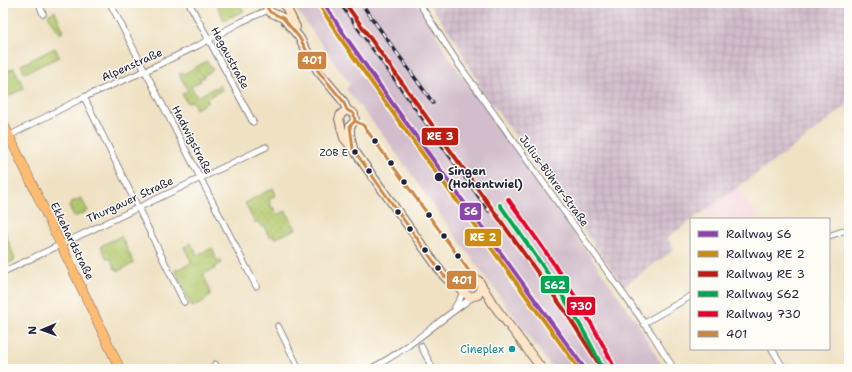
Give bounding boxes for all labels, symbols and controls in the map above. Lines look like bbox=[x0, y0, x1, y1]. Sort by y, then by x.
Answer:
street label: Hegaustraße bbox=[207, 24, 253, 92]
street label: Alpenstraße bbox=[99, 45, 165, 85]
line badge: 401 bbox=[297, 51, 327, 70]
text: 401 bbox=[302, 53, 322, 68]
street label: Hadwigstraße bbox=[168, 103, 216, 177]
line badge: RE 3 bbox=[421, 127, 459, 146]
text: RE 3 bbox=[427, 129, 454, 144]
street label: Julius-Bührer-Straße bbox=[516, 132, 592, 230]
unlabelled marker bbox=[370, 136, 380, 146]
place label: ZOB E bbox=[319, 146, 348, 159]
marker: ZOB E bbox=[350, 147, 360, 157]
unlabelled marker bbox=[386, 158, 396, 168]
place label: Singen (Hohentwiel) bbox=[448, 164, 523, 192]
unlabelled marker bbox=[364, 166, 374, 176]
marker: Singen (Hohentwiel) bbox=[433, 171, 445, 183]
street label: Thurgauer Straße bbox=[84, 173, 176, 227]
unlabelled marker bbox=[399, 177, 409, 187]
street label: Ekkehardstraße bbox=[47, 200, 97, 282]
line badge: S6 bbox=[459, 202, 482, 221]
text: S6 bbox=[464, 204, 478, 219]
unlabelled marker bbox=[393, 207, 403, 217]
unlabelled marker bbox=[424, 210, 434, 220]
legend bbox=[690, 218, 830, 350]
unlabelled marker bbox=[405, 224, 415, 234]
text: Railway S6 bbox=[726, 226, 792, 242]
line badge: RE 2 bbox=[464, 228, 502, 247]
text: RE 2 bbox=[470, 230, 497, 245]
unlabelled marker bbox=[439, 231, 449, 241]
unlabelled marker bbox=[420, 245, 430, 255]
text: Railway RE 2 bbox=[726, 246, 805, 262]
unlabelled marker bbox=[453, 251, 463, 261]
unlabelled marker bbox=[433, 263, 443, 273]
text: Railway RE 3 bbox=[726, 266, 805, 282]
line badge: 401 bbox=[446, 270, 477, 290]
text: 401 bbox=[452, 273, 472, 288]
line badge: S62 bbox=[540, 275, 570, 294]
text: S62 bbox=[544, 278, 566, 293]
text: Railway S62 bbox=[726, 286, 799, 302]
line badge: 730 bbox=[566, 296, 596, 316]
text: 730 bbox=[570, 299, 593, 314]
text: Railway 730 bbox=[726, 306, 801, 322]
north arrow bbox=[22, 310, 62, 350]
text: N bbox=[25, 325, 40, 335]
text: 401 bbox=[726, 326, 747, 342]
place label: Cineplex bbox=[460, 342, 504, 357]
marker: Cineplex bbox=[507, 344, 517, 354]

